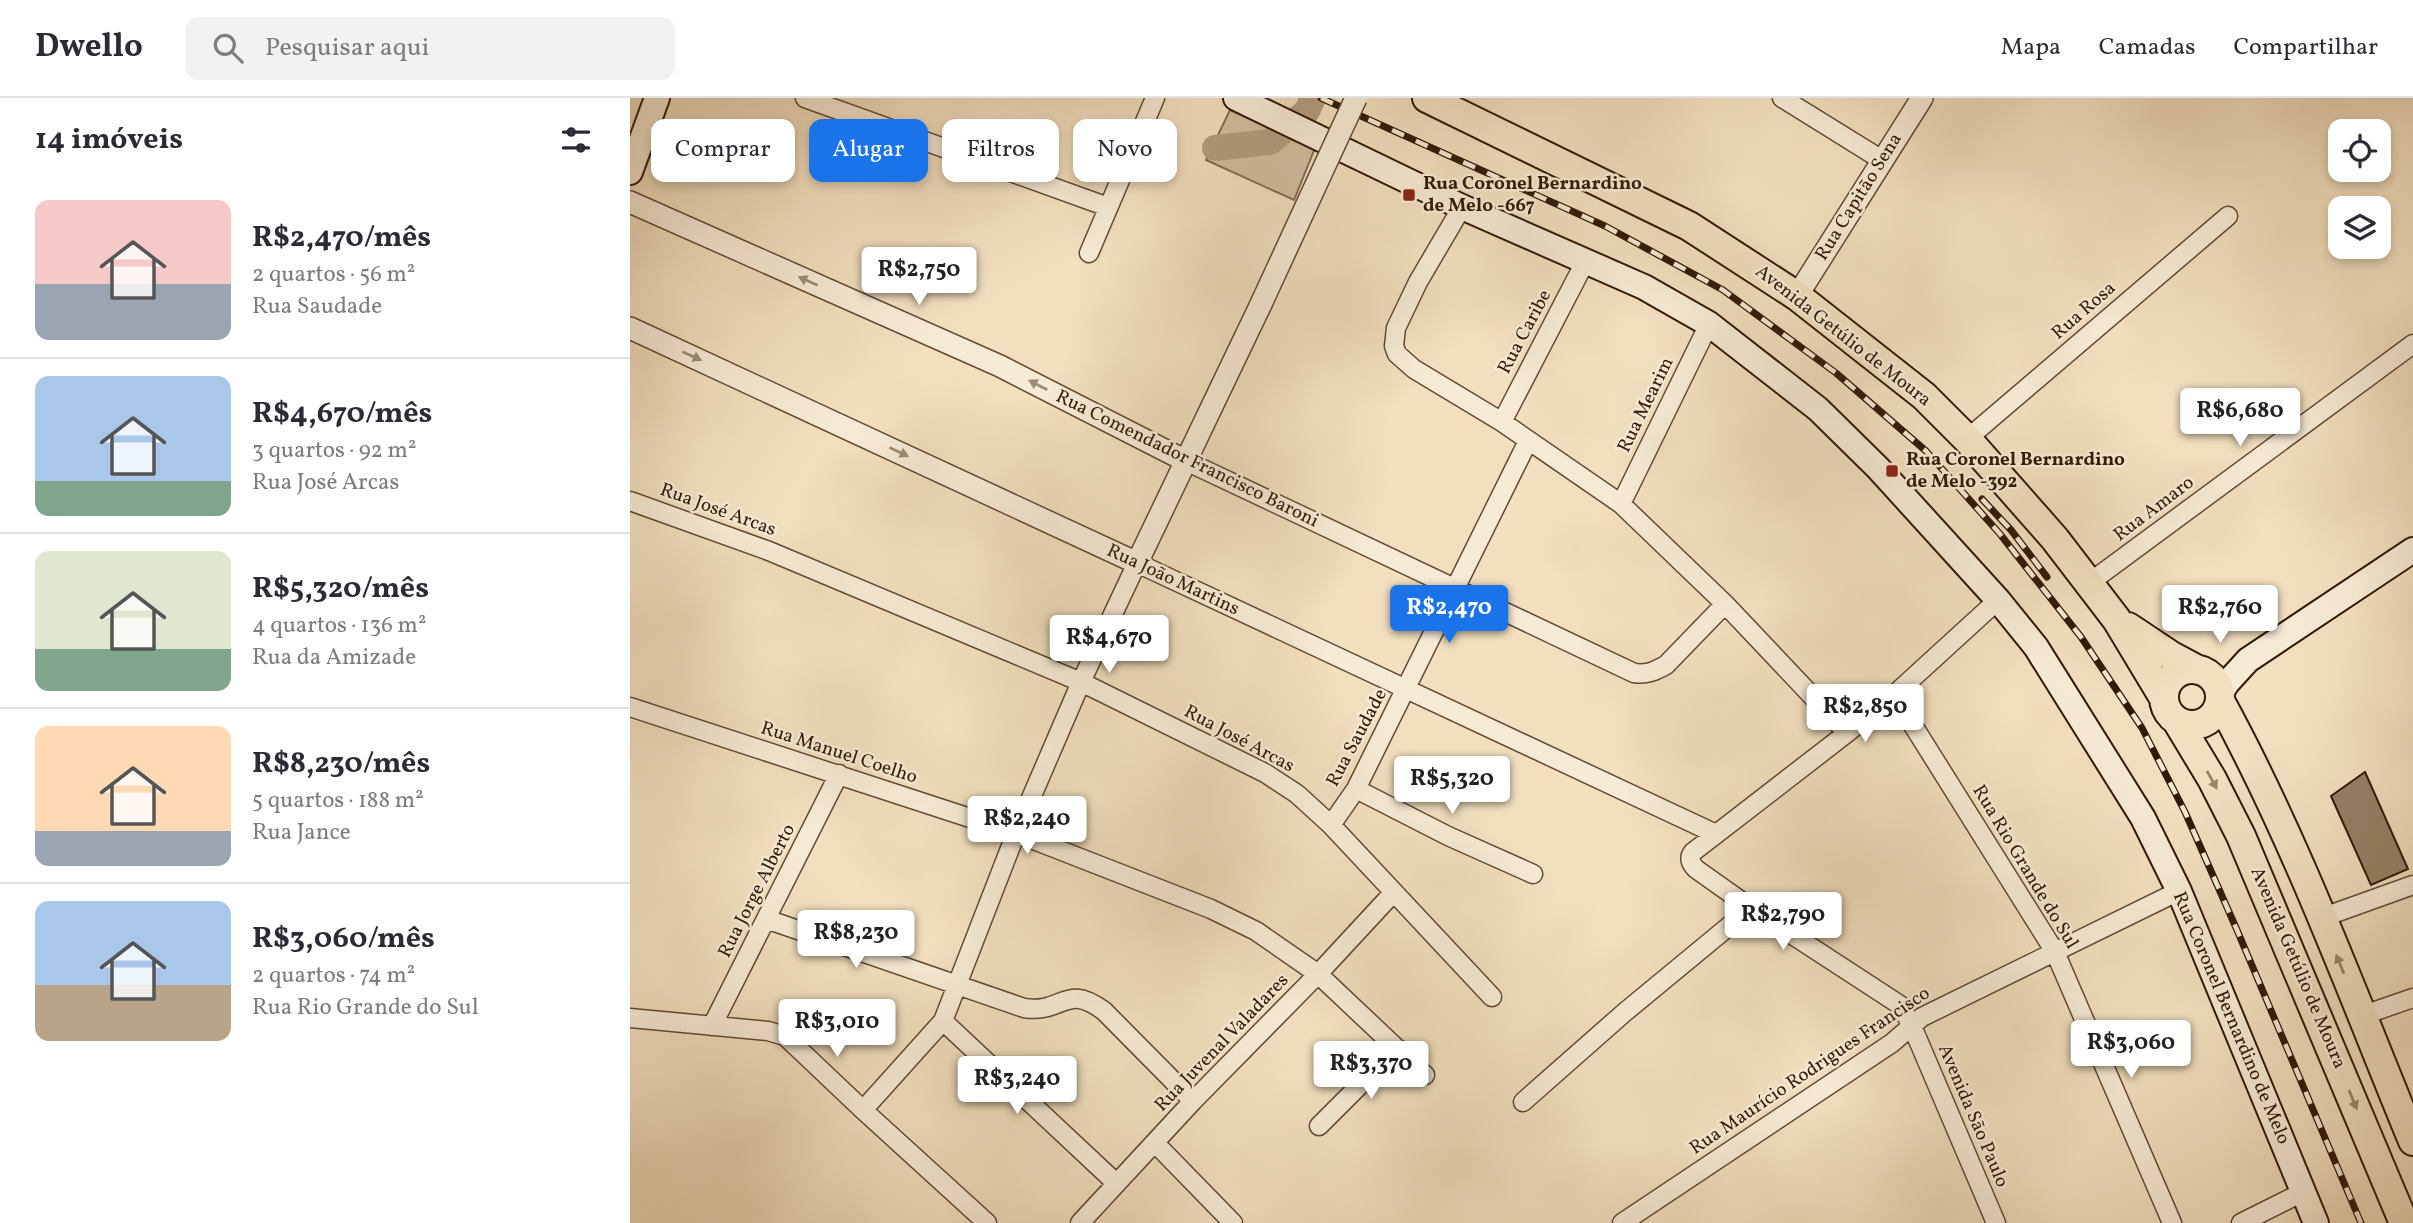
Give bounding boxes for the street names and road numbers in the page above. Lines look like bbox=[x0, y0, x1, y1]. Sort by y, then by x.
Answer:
street label: Rua Capitão Sena bbox=[1809, 128, 1909, 266]
street label: Avenida Getúlio de Moura bbox=[1750, 259, 1936, 413]
street label: Rua Rosa bbox=[2046, 276, 2122, 346]
street label: Rua Caribe bbox=[1492, 285, 1558, 379]
street label: Rua Mearim bbox=[1612, 353, 1680, 457]
street label: Rua Comendador Francisco Baroni bbox=[1051, 384, 1323, 534]
street label: Rua Amaro bbox=[2108, 470, 2200, 548]
street label: Rua José Arcas bbox=[656, 477, 780, 543]
street label: Rua João Martins bbox=[1102, 538, 1244, 622]
street label: Rua Saudade bbox=[1320, 684, 1394, 792]
street label: Rua José Arcas bbox=[1179, 699, 1299, 779]
street label: Rua Manuel Coelho bbox=[757, 715, 921, 791]
street label: Rua Rio Grande do Sul bbox=[1966, 780, 2085, 954]
street label: Rua Jorge Alberto bbox=[712, 820, 802, 962]
street label: Avenida Getúlio de Moura bbox=[2244, 863, 2352, 1073]
street label: Rua Coronel Bernardino de Melo bbox=[2166, 888, 2296, 1148]
street label: Rua Juvenal Valadares bbox=[1149, 968, 1295, 1118]
street label: Rua Maurício Rodrigues Francisco bbox=[1685, 981, 1935, 1161]
street label: Avenida São Paulo bbox=[1931, 1041, 2015, 1191]

